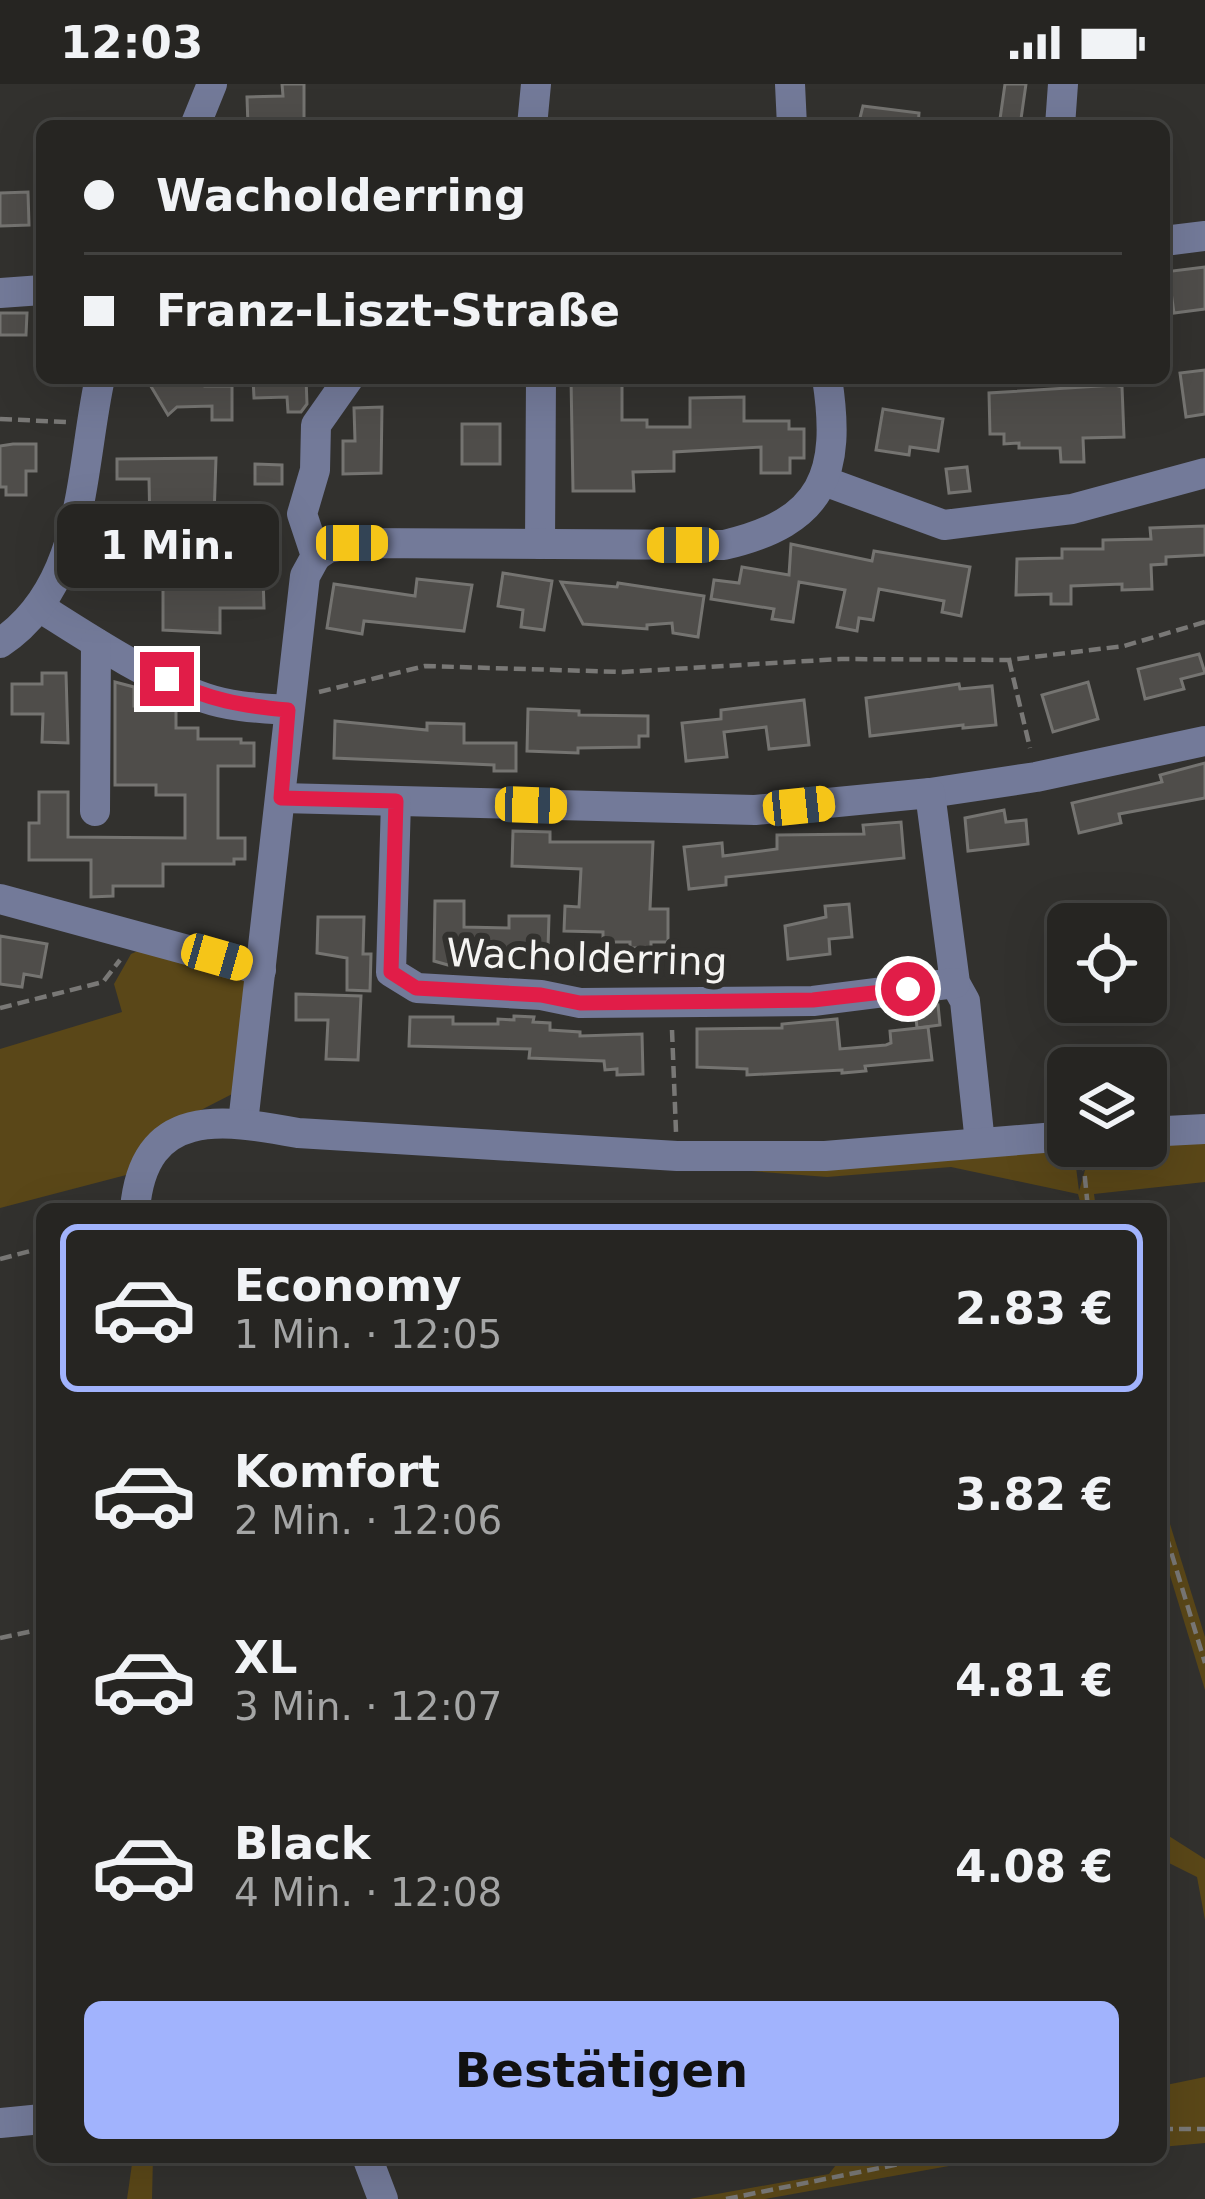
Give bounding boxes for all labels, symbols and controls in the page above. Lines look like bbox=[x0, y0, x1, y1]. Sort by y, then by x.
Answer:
text: 12:03 bbox=[60, 16, 203, 69]
text: Wacholderring bbox=[156, 169, 526, 222]
text: Franz-Liszt-Straße bbox=[156, 284, 620, 337]
callout: 1 Min. bbox=[56, 505, 278, 589]
text: 1 Min. bbox=[100, 523, 236, 568]
car bbox=[316, 525, 388, 561]
car bbox=[647, 527, 719, 563]
route end bbox=[140, 652, 194, 706]
car bbox=[761, 784, 837, 828]
car bbox=[494, 786, 568, 824]
map controls bbox=[1047, 903, 1167, 1167]
button: locate bbox=[1047, 903, 1167, 1023]
car bbox=[177, 930, 257, 984]
street label: Wacholderring bbox=[446, 930, 728, 985]
route start bbox=[881, 962, 935, 1016]
button: layers bbox=[1047, 1047, 1167, 1167]
icon: car bbox=[90, 1254, 198, 1362]
text: Economy bbox=[234, 1259, 462, 1312]
text: 2.83 € bbox=[955, 1282, 1113, 1335]
text: 1 Min. · 12:05 bbox=[234, 1312, 502, 1357]
icon: car bbox=[90, 1440, 198, 1548]
text: Komfort bbox=[234, 1445, 440, 1498]
text: 3.82 € bbox=[955, 1468, 1113, 1521]
text: 2 Min. · 12:06 bbox=[234, 1498, 502, 1543]
icon: car bbox=[90, 1626, 198, 1734]
text: XL bbox=[234, 1631, 297, 1684]
text: 4.81 € bbox=[955, 1654, 1113, 1707]
text: 3 Min. · 12:07 bbox=[234, 1684, 502, 1729]
icon: car bbox=[90, 1812, 198, 1920]
text: Black bbox=[234, 1817, 371, 1870]
text: 4.08 € bbox=[955, 1840, 1113, 1893]
text: 4 Min. · 12:08 bbox=[234, 1870, 502, 1915]
button: Bestätigen bbox=[84, 2001, 1119, 2139]

